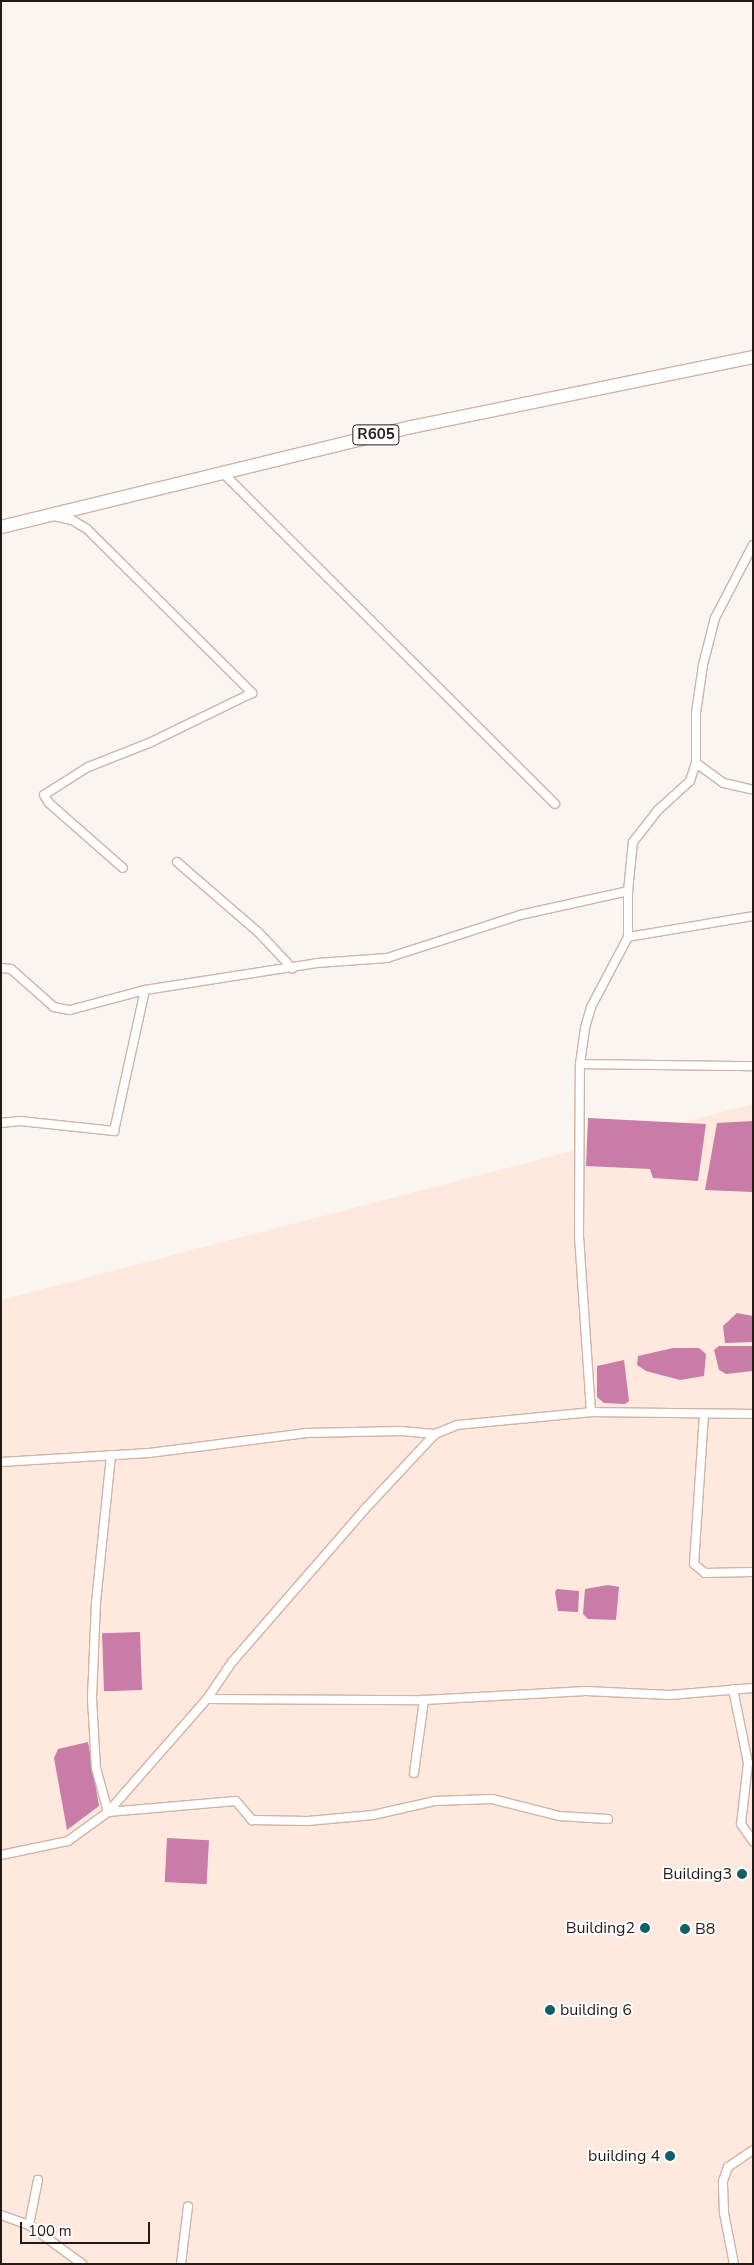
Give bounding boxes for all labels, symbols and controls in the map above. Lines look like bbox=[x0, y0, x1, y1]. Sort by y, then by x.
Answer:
road number: R605 bbox=[352, 422, 400, 448]
place label: Building3 bbox=[663, 1864, 732, 1884]
marker: Building3 bbox=[736, 1868, 748, 1880]
place label: Building2 bbox=[566, 1918, 635, 1938]
place label: B8 bbox=[695, 1919, 715, 1939]
marker: Building2 bbox=[639, 1922, 651, 1934]
marker: B8 bbox=[679, 1923, 691, 1935]
place label: building 6 bbox=[560, 2000, 632, 2020]
marker: building 6 bbox=[544, 2004, 556, 2016]
place label: building 4 bbox=[588, 2146, 660, 2166]
marker: building 4 bbox=[664, 2150, 676, 2162]
scale bar bbox=[22, 2212, 152, 2244]
text: 100 m bbox=[28, 2221, 72, 2241]

